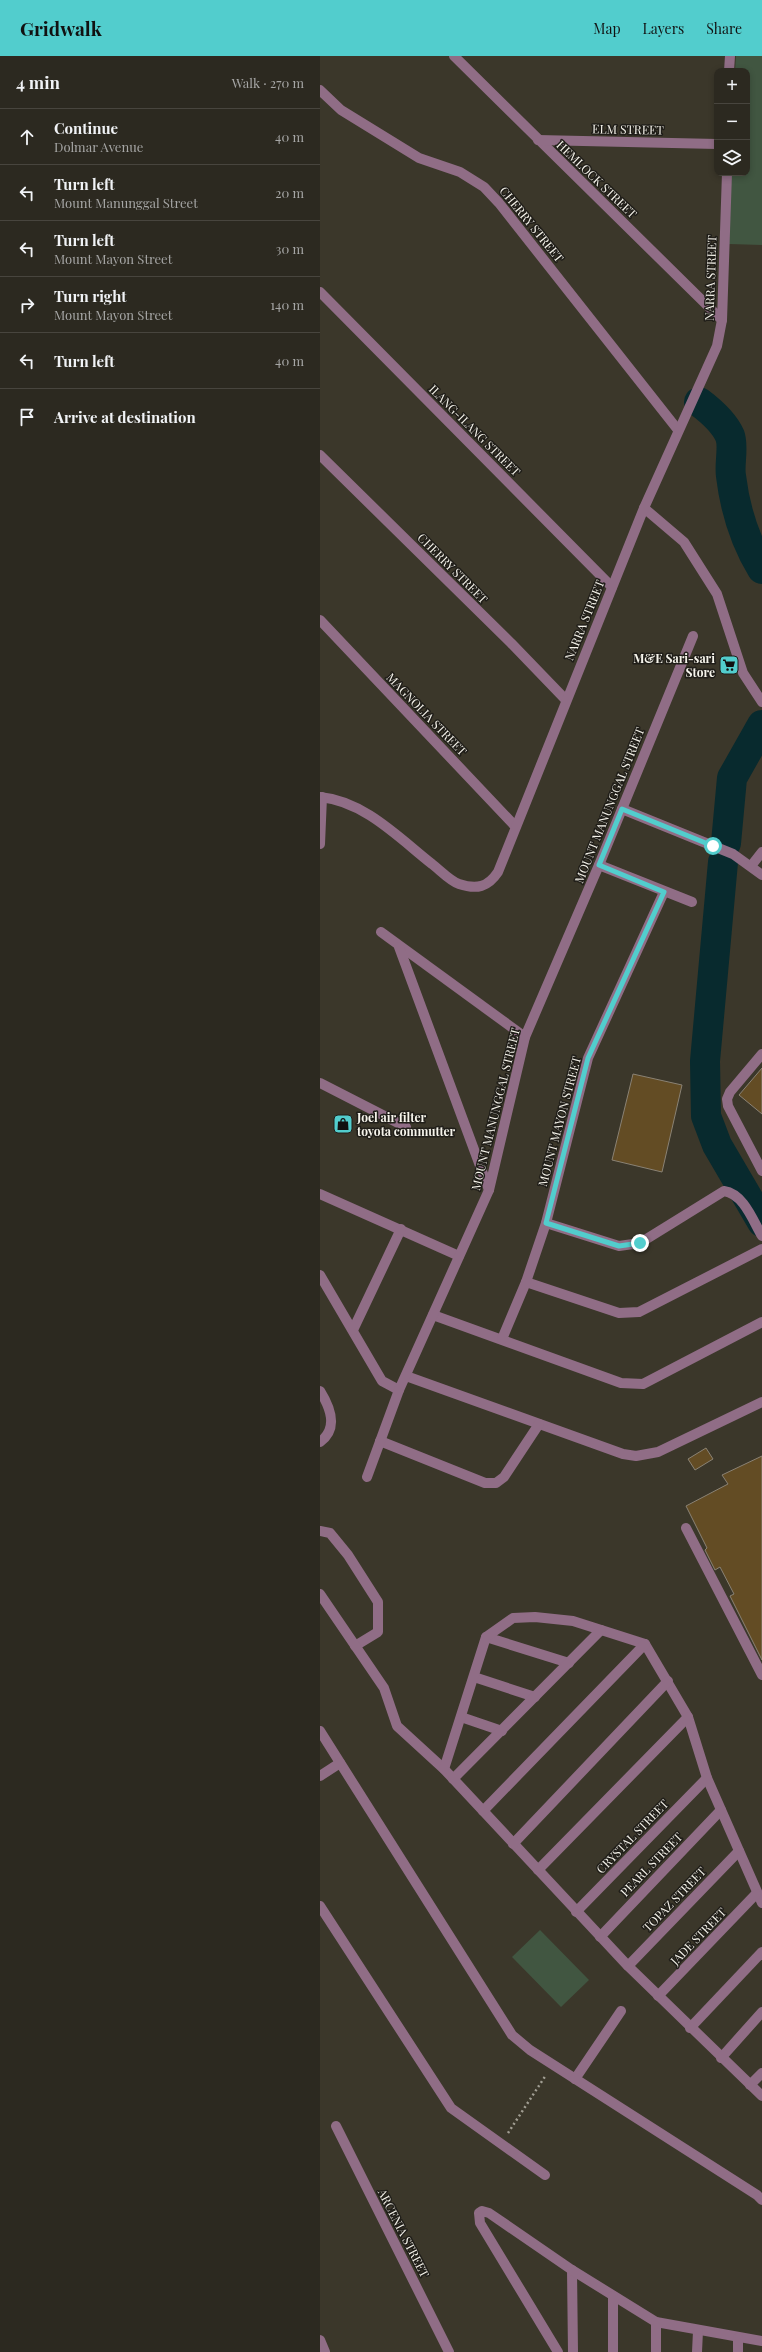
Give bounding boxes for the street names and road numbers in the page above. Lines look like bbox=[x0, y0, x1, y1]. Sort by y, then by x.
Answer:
street label: ELM STREET bbox=[592, 120, 664, 138]
street label: HEMLOCK STREET bbox=[553, 137, 641, 222]
street label: CHERRY STREET bbox=[496, 183, 568, 266]
street label: NARRA STREET bbox=[701, 234, 720, 321]
street label: ILANG-ILANG STREET bbox=[426, 381, 525, 480]
street label: CHERRY STREET bbox=[414, 529, 492, 607]
street label: NARRA STREET bbox=[561, 577, 608, 663]
street label: MAGNOLIA STREET bbox=[383, 669, 471, 759]
street label: MOUNT MANUNGGAL STREET bbox=[570, 724, 648, 885]
street label: MOUNT MANUNGGAL STREET bbox=[467, 1026, 523, 1192]
street label: MOUNT MAYON STREET bbox=[534, 1054, 584, 1188]
street label: CRYSTAL STREET bbox=[593, 1795, 672, 1876]
street label: PEARL STREET bbox=[616, 1828, 686, 1899]
street label: TOPAZ STREET bbox=[639, 1863, 709, 1935]
street label: JADE STREET bbox=[666, 1904, 730, 1969]
street label: ARCENIA STREET bbox=[374, 2185, 434, 2281]

